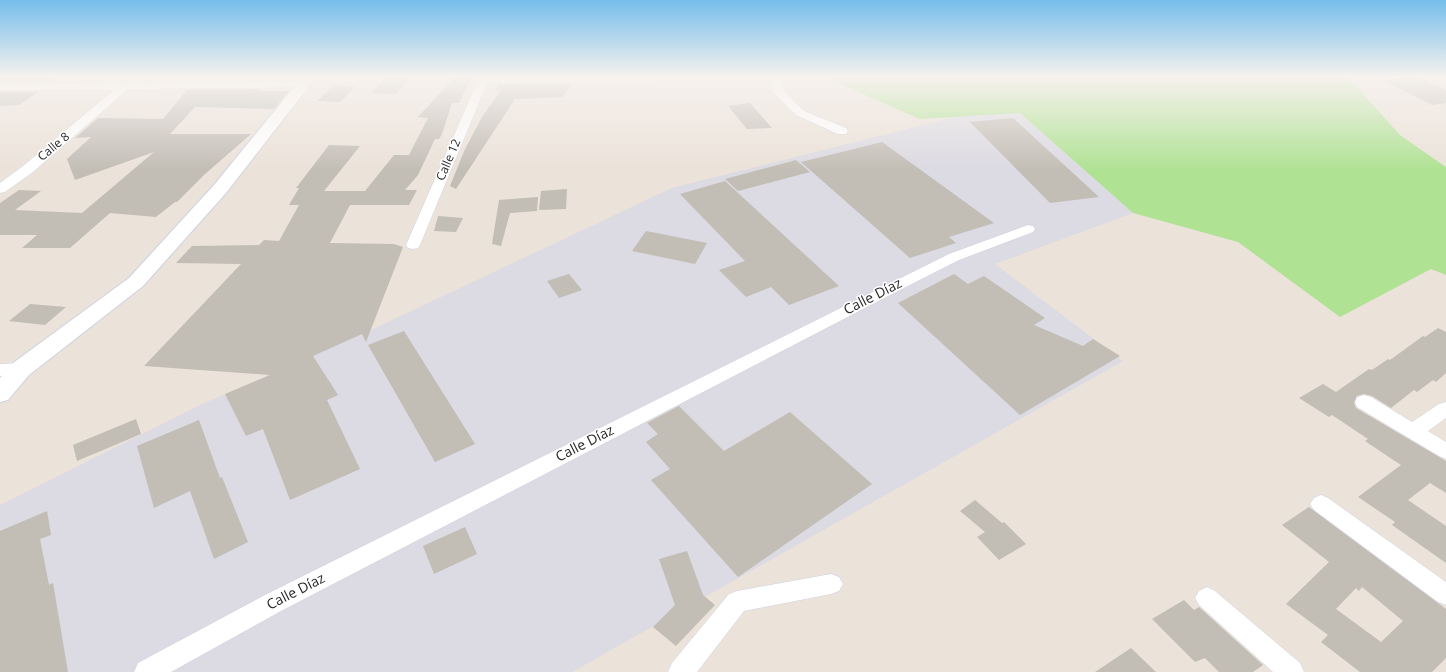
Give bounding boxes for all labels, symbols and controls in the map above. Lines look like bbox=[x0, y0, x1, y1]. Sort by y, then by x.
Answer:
street label: Calle 8 bbox=[35, 130, 73, 164]
street label: Calle 12 bbox=[434, 137, 464, 183]
street label: Calle Díaz bbox=[841, 275, 905, 319]
street label: Calle Díaz bbox=[553, 422, 617, 466]
street label: Calle Díaz bbox=[264, 570, 328, 614]

